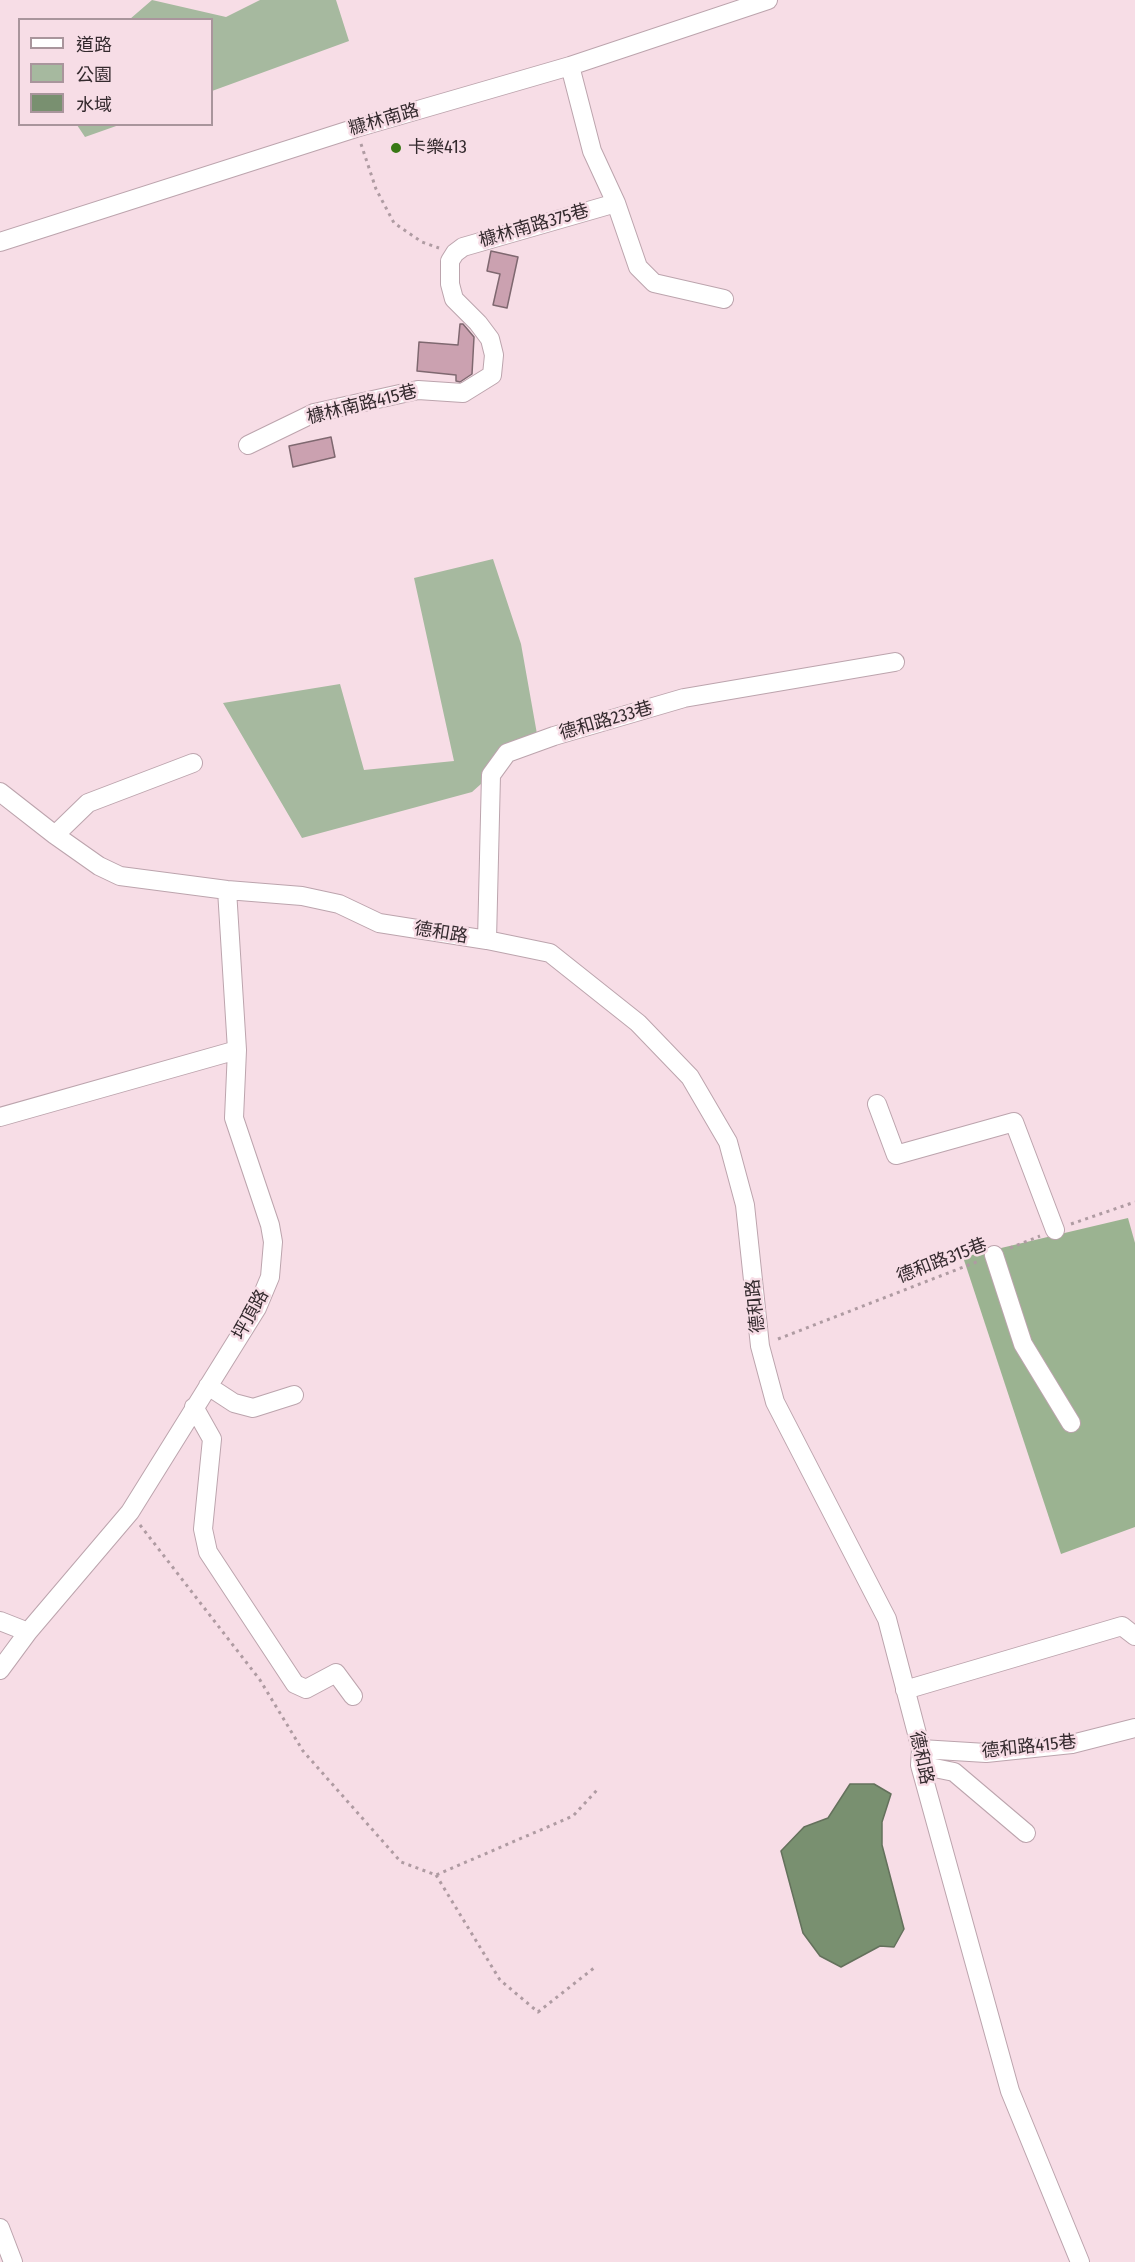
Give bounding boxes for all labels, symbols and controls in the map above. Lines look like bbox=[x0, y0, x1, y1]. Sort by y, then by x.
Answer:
legend bbox=[18, 18, 213, 126]
text: 道路 bbox=[76, 34, 112, 56]
text: 公園 bbox=[76, 64, 112, 86]
text: 水域 bbox=[76, 94, 112, 116]
street label: 糠林南路 bbox=[346, 100, 422, 140]
place label: 卡樂413 bbox=[408, 137, 467, 159]
marker: 卡樂413 bbox=[389, 141, 403, 155]
street label: 槺林南路375巷 bbox=[477, 200, 591, 252]
street label: 槺林南路415巷 bbox=[305, 381, 419, 429]
street label: 德和路233巷 bbox=[557, 697, 655, 745]
street label: 德和路 bbox=[413, 918, 469, 948]
street label: 德和路315巷 bbox=[894, 1234, 990, 1288]
street label: 德和路 bbox=[742, 1278, 770, 1334]
street label: 坪頂路 bbox=[228, 1286, 274, 1344]
street label: 德和路 bbox=[905, 1729, 937, 1787]
street label: 德和路415巷 bbox=[981, 1731, 1077, 1763]

